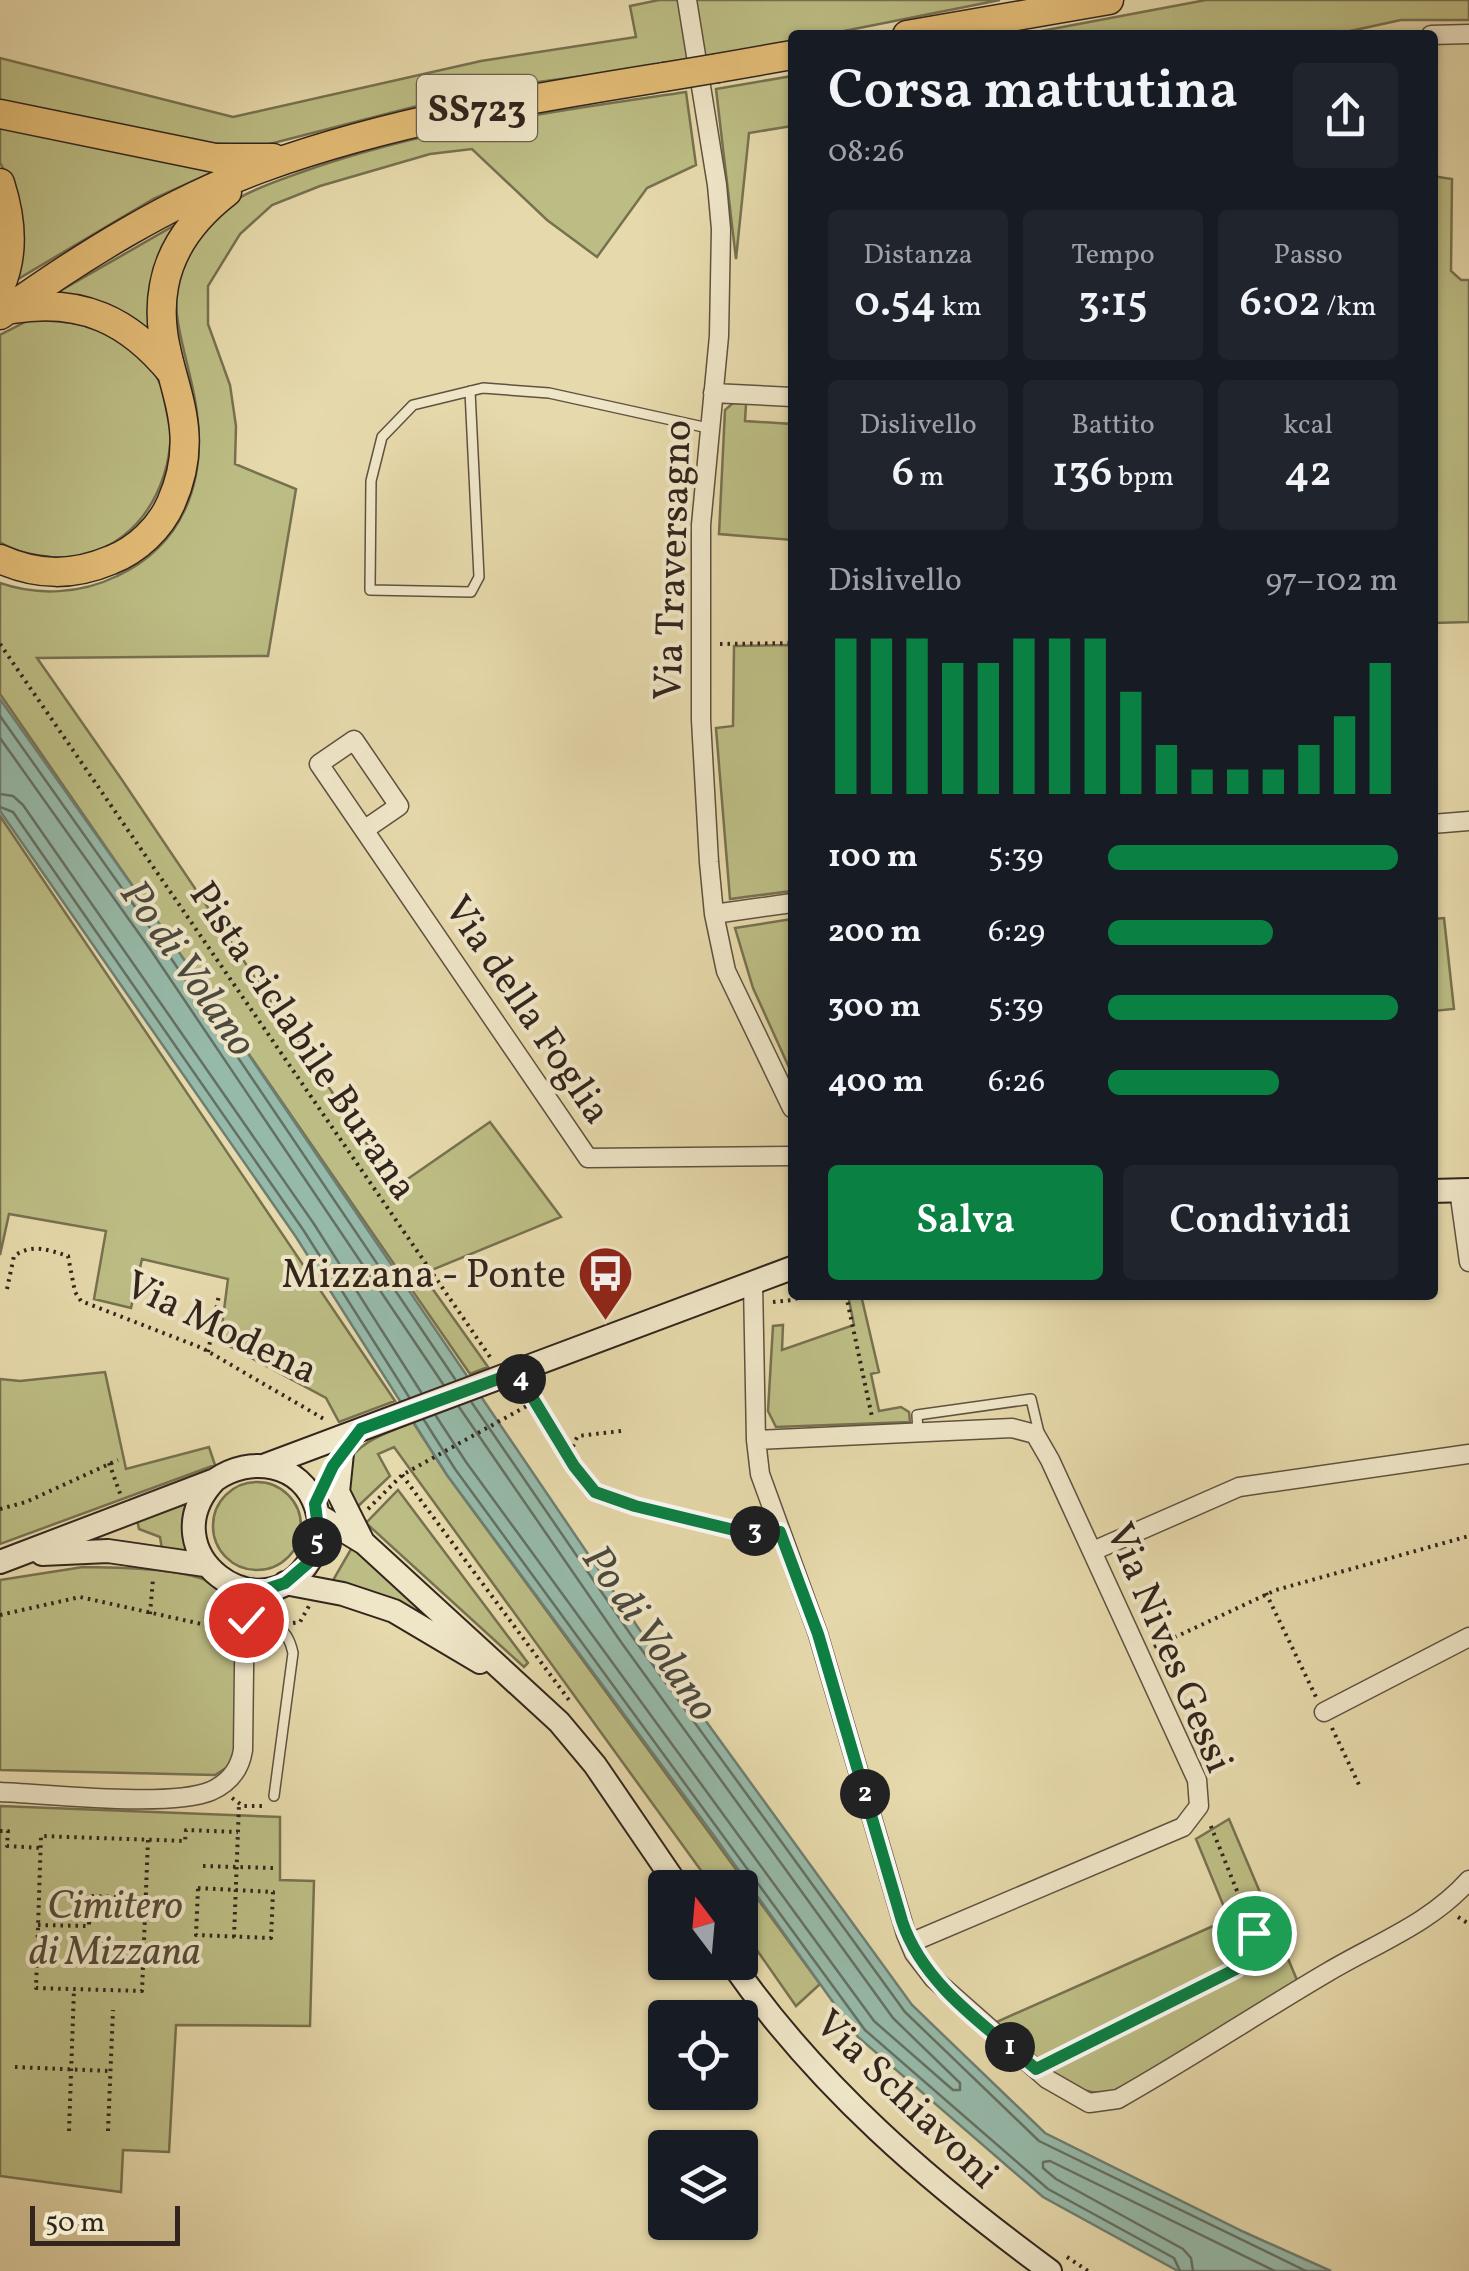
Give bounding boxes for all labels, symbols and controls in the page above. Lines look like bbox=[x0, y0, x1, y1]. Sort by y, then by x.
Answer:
text: Corsa mattutina bbox=[828, 55, 1238, 131]
button: share bbox=[1293, 63, 1398, 168]
road number: SS723 bbox=[417, 75, 537, 141]
text: 08:26 bbox=[828, 131, 904, 175]
text: Distanza bbox=[863, 236, 973, 275]
text: Tempo bbox=[1071, 236, 1155, 275]
text: Passo bbox=[1273, 236, 1343, 275]
text: 0.54 bbox=[854, 275, 936, 334]
text: 3:15 bbox=[1078, 275, 1148, 334]
text: 6:02 bbox=[1239, 275, 1321, 334]
text: km bbox=[936, 288, 982, 327]
text: /km bbox=[1321, 288, 1377, 327]
text: Dislivello bbox=[859, 406, 977, 445]
text: Battito bbox=[1071, 406, 1155, 445]
text: kcal bbox=[1283, 406, 1333, 445]
street label: Via Traversagno bbox=[642, 419, 708, 701]
text: 6 bbox=[892, 445, 914, 504]
text: 136 bbox=[1052, 445, 1112, 504]
text: 42 bbox=[1284, 445, 1332, 504]
text: m bbox=[914, 458, 944, 497]
text: bpm bbox=[1112, 458, 1174, 497]
text: Dislivello bbox=[828, 560, 962, 604]
text: 97–102 m bbox=[1265, 560, 1398, 604]
text: 100 m bbox=[828, 836, 918, 880]
text: 5:39 bbox=[988, 836, 1043, 880]
water label: Po di Volano bbox=[104, 869, 269, 1070]
street label: Pista ciclabile Burana bbox=[174, 872, 429, 1213]
street label: Via della Foglia bbox=[428, 886, 623, 1137]
text: 200 m bbox=[828, 911, 922, 955]
text: 6:29 bbox=[988, 911, 1045, 955]
text: 300 m bbox=[828, 986, 921, 1030]
text: 5:39 bbox=[988, 986, 1043, 1030]
text: 400 m bbox=[828, 1061, 924, 1105]
text: 6:26 bbox=[988, 1061, 1045, 1105]
button: Salva bbox=[828, 1165, 1103, 1280]
button: Condividi bbox=[1123, 1165, 1398, 1280]
bus stop icon: Mizzana - Ponte bbox=[575, 1243, 635, 1322]
place label: Mizzana - Ponte bbox=[282, 1249, 566, 1305]
street label: Via Modena bbox=[114, 1259, 326, 1400]
pin: 4 bbox=[496, 1354, 546, 1404]
text: 4 bbox=[513, 1359, 529, 1398]
pin: 3 bbox=[730, 1506, 780, 1556]
text: 3 bbox=[748, 1511, 762, 1550]
street label: Via Nives Gessi bbox=[1089, 1515, 1245, 1782]
pin: 5 bbox=[292, 1517, 342, 1567]
text: 5 bbox=[310, 1522, 324, 1561]
water label: Po di Volano bbox=[566, 1534, 731, 1735]
pin bbox=[204, 1578, 289, 1663]
icon: check bbox=[219, 1593, 274, 1648]
pin: 2 bbox=[840, 1769, 890, 1819]
text: 2 bbox=[858, 1774, 872, 1813]
north arrow bbox=[648, 1870, 758, 1980]
map controls bbox=[648, 1870, 758, 2240]
park label: Cimitero di Mizzana bbox=[29, 1880, 201, 1982]
pin bbox=[1212, 1891, 1297, 1976]
icon: arrive bbox=[1227, 1906, 1282, 1961]
street label: Via Schiavoni bbox=[801, 1998, 1010, 2203]
button: locate bbox=[648, 2000, 758, 2110]
pin: 1 bbox=[985, 2022, 1035, 2072]
text: 1 bbox=[1004, 2027, 1016, 2066]
button: layers bbox=[648, 2130, 758, 2240]
scale bar bbox=[30, 2201, 180, 2246]
text: 50 m bbox=[45, 2204, 105, 2243]

